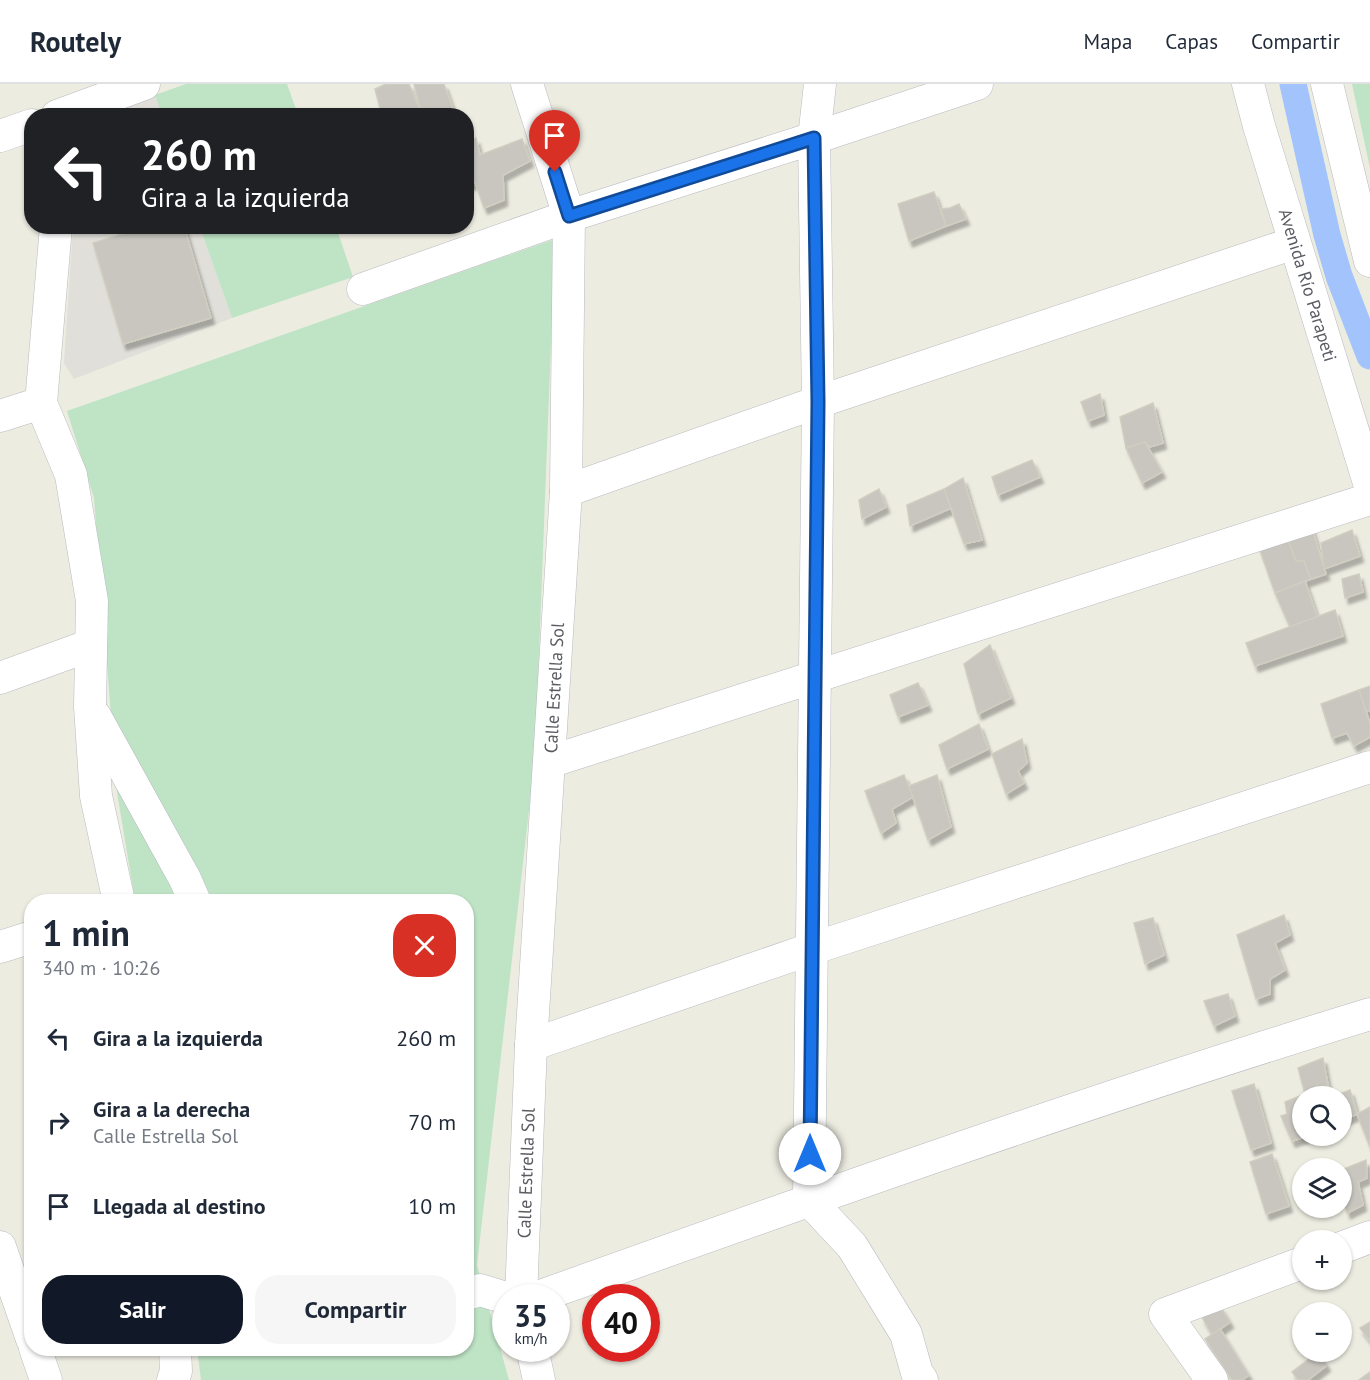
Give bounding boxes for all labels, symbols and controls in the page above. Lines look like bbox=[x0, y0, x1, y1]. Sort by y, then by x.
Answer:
text: Routely bbox=[30, 23, 121, 60]
text: Mapa bbox=[1084, 28, 1132, 55]
text: Capas bbox=[1165, 28, 1218, 55]
text: Compartir bbox=[1251, 28, 1340, 55]
pin bbox=[529, 110, 580, 172]
icon: arrive bbox=[538, 119, 571, 152]
text: 260 m bbox=[141, 127, 257, 182]
icon: left bbox=[42, 132, 120, 210]
text: Gira a la izquierda bbox=[141, 180, 350, 214]
street label: Avenida Río Parapeti bbox=[1274, 206, 1342, 364]
street label: Calle Estrella Sol bbox=[539, 621, 569, 754]
text: 1 min bbox=[42, 909, 130, 956]
button: close bbox=[393, 914, 456, 977]
text: 340 m · 10:26 bbox=[42, 955, 160, 981]
icon: left bbox=[42, 1022, 75, 1055]
text: Gira a la izquierda bbox=[93, 1024, 263, 1052]
text: 260 m bbox=[396, 1024, 456, 1052]
map controls bbox=[1292, 1086, 1352, 1362]
button: search bbox=[1292, 1086, 1352, 1146]
text: Gira a la derecha bbox=[93, 1095, 250, 1123]
icon: right bbox=[42, 1106, 75, 1139]
street label: Calle Estrella Sol bbox=[512, 1107, 540, 1239]
text: 70 m bbox=[408, 1108, 456, 1136]
position arrow bbox=[778, 1122, 842, 1186]
text: Calle Estrella Sol bbox=[93, 1123, 238, 1149]
button: layers bbox=[1292, 1158, 1352, 1218]
icon: arrive bbox=[42, 1190, 75, 1223]
text: Llegada al destino bbox=[93, 1192, 266, 1220]
text: 10 m bbox=[408, 1192, 456, 1220]
button: + bbox=[1292, 1230, 1352, 1290]
button: Salir bbox=[42, 1275, 243, 1344]
button: Compartir bbox=[255, 1275, 456, 1344]
speed limit sign: 40 bbox=[582, 1284, 660, 1362]
text: 35 bbox=[514, 1296, 548, 1335]
button: − bbox=[1292, 1302, 1352, 1362]
text: km/h bbox=[515, 1329, 547, 1348]

